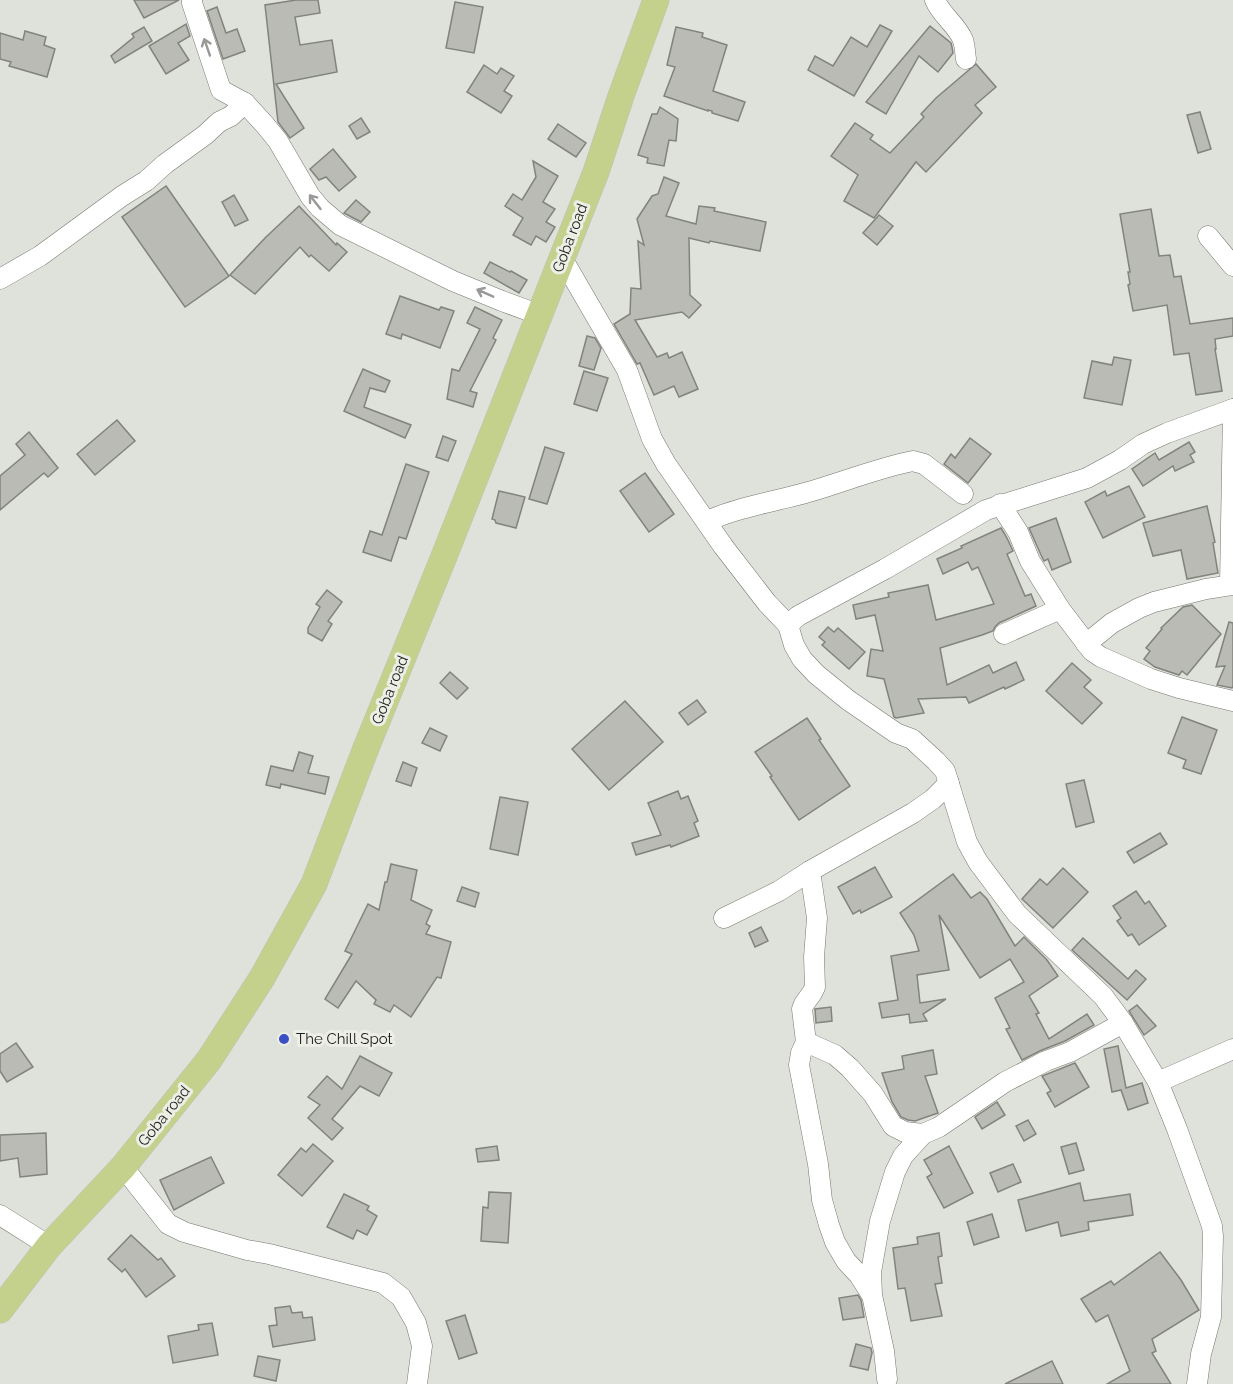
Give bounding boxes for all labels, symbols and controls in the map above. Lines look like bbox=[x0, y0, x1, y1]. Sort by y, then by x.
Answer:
one-way arrow bbox=[200, 38, 211, 56]
one-way arrow bbox=[309, 194, 322, 210]
street label: Goba road bbox=[549, 201, 591, 275]
one-way arrow bbox=[477, 287, 495, 299]
street label: Goba road bbox=[368, 653, 412, 727]
place label: The Chill Spot bbox=[296, 1030, 393, 1048]
marker: The Chill Spot bbox=[277, 1032, 291, 1046]
street label: Goba road bbox=[134, 1082, 194, 1150]

